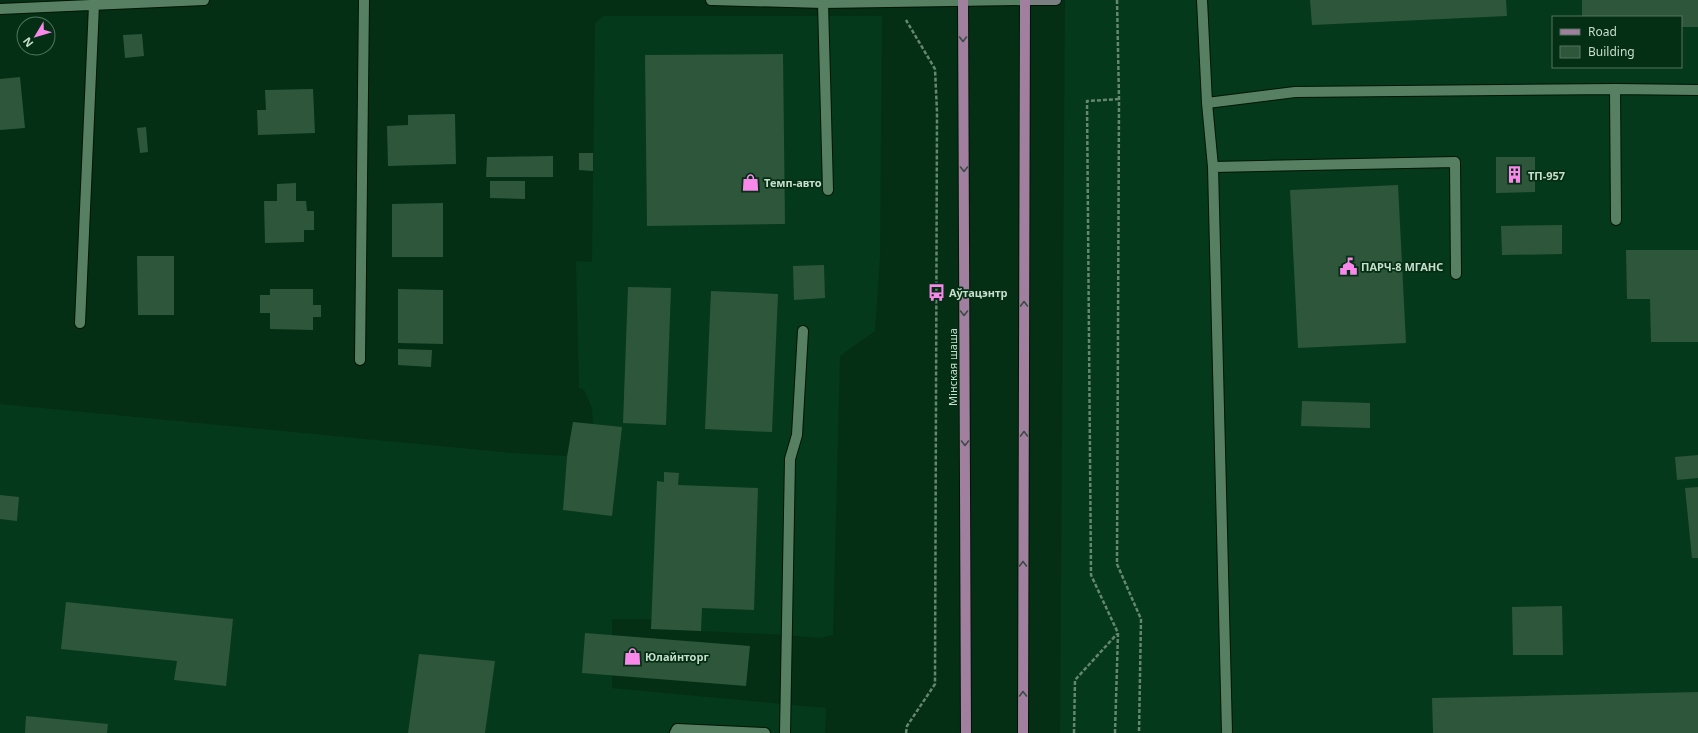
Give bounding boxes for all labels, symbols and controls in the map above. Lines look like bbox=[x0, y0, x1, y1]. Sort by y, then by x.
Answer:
north arrow bbox=[16, 16, 56, 56]
legend bbox=[1552, 16, 1682, 68]
text: Road bbox=[1588, 23, 1617, 40]
text: N bbox=[19, 34, 36, 51]
one-way arrow bbox=[959, 36, 967, 42]
text: Building bbox=[1588, 43, 1635, 60]
building icon: ТП-957 bbox=[1505, 165, 1525, 185]
one-way arrow bbox=[960, 166, 968, 172]
place label: ТП-957 bbox=[1528, 168, 1565, 183]
shop icon: Темп-авто bbox=[741, 172, 761, 192]
place label: Темп-авто bbox=[764, 175, 822, 190]
public building icon: ПАРЧ-8 МГАНС bbox=[1338, 256, 1358, 276]
place label: ПАРЧ-8 МГАНС bbox=[1361, 259, 1443, 274]
bus stop icon: Аўтацэнтр bbox=[926, 282, 946, 302]
place label: Аўтацэнтр bbox=[949, 285, 1007, 300]
one-way arrow bbox=[1020, 301, 1028, 307]
one-way arrow bbox=[960, 310, 968, 316]
street label: Мінская шаша bbox=[945, 328, 960, 406]
one-way arrow bbox=[1020, 431, 1028, 437]
one-way arrow bbox=[961, 440, 969, 446]
one-way arrow bbox=[1019, 561, 1027, 567]
shop icon: Юлайнторг bbox=[622, 646, 642, 666]
place label: Юлайнторг bbox=[645, 649, 709, 664]
one-way arrow bbox=[1019, 691, 1027, 697]

